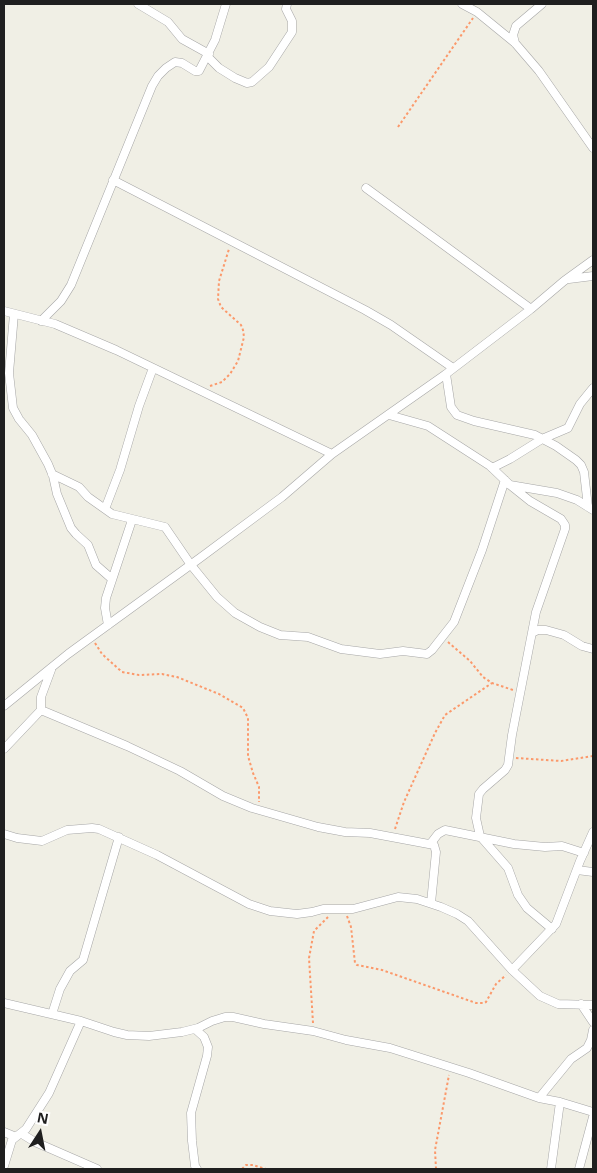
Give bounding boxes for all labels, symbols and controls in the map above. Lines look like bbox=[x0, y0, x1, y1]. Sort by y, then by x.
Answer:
text: N bbox=[36, 1107, 50, 1128]
north arrow bbox=[15, 1108, 65, 1158]

